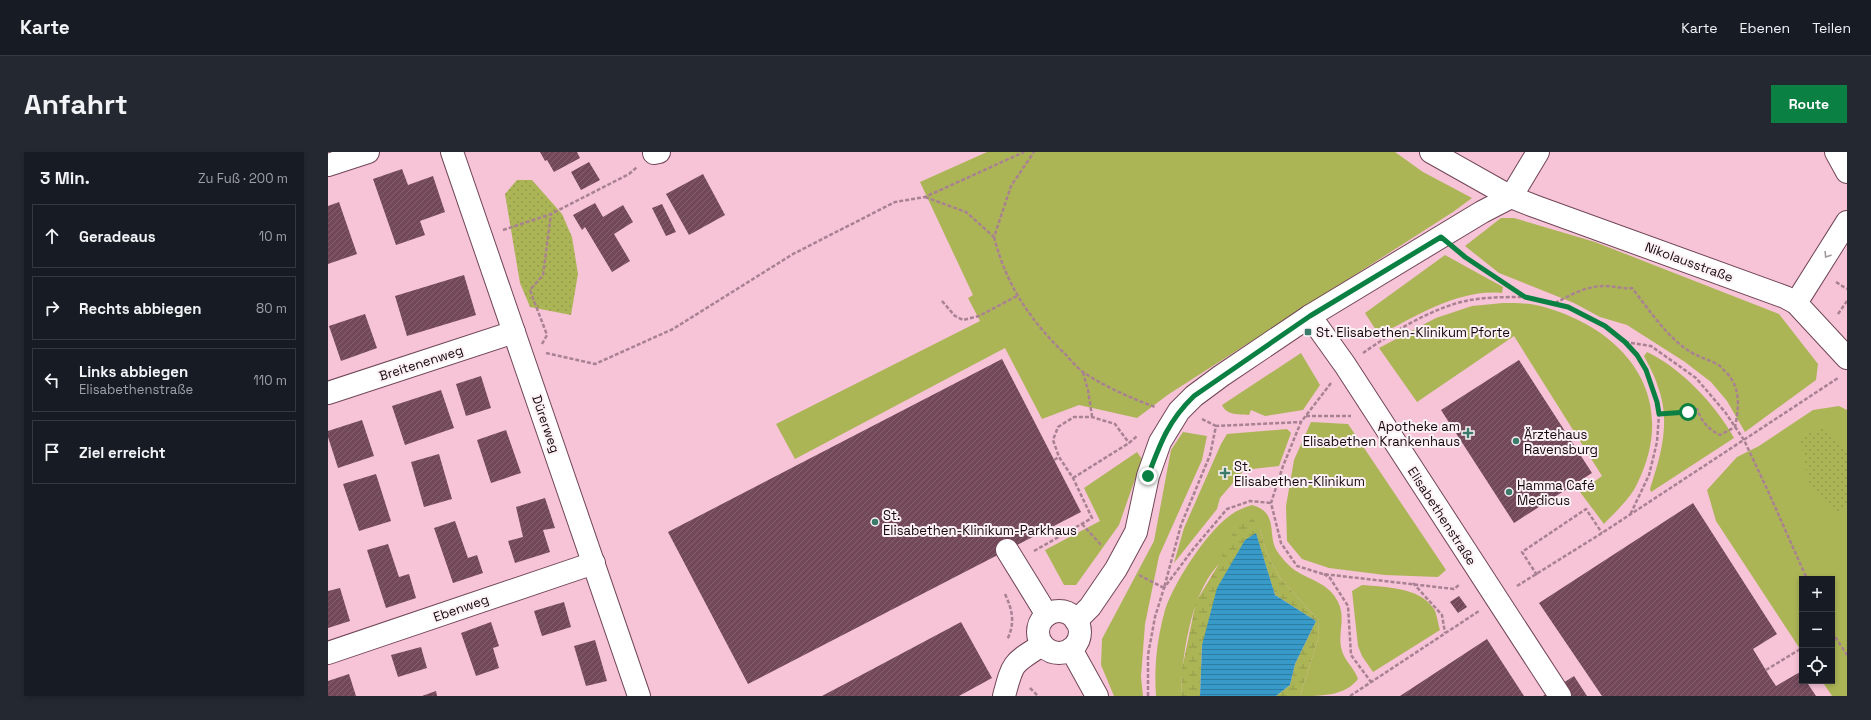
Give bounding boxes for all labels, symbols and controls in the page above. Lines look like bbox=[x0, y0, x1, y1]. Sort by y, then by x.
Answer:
text: Karte bbox=[20, 15, 70, 40]
text: Karte bbox=[1681, 19, 1718, 37]
text: Ebenen bbox=[1740, 19, 1790, 37]
text: Teilen bbox=[1812, 19, 1851, 37]
button: Route bbox=[1771, 85, 1847, 123]
text: Anfahrt bbox=[24, 86, 128, 122]
text: 3 Min. bbox=[40, 167, 90, 189]
text: Zu Fuß · 200 m bbox=[198, 170, 288, 187]
icon: ahead bbox=[41, 225, 63, 247]
text: Geradeaus bbox=[79, 227, 156, 246]
text: 10 m bbox=[259, 228, 287, 245]
street label: Nikolausstraße bbox=[1643, 238, 1735, 286]
one-way arrow bbox=[1824, 251, 1831, 258]
icon: right bbox=[41, 297, 63, 319]
text: Rechts abbiegen bbox=[79, 299, 201, 318]
text: 80 m bbox=[256, 300, 287, 317]
place label: St. Elisabethen-Klinikum Pforte bbox=[1316, 324, 1510, 341]
marker: St. Elisabethen-Klinikum Pforte bbox=[1303, 327, 1313, 337]
street label: Breitenenweg bbox=[377, 341, 465, 385]
text: Links abbiegen bbox=[79, 362, 188, 381]
icon: left bbox=[41, 369, 63, 391]
text: 110 m bbox=[253, 372, 287, 389]
text: Elisabethenstraße bbox=[79, 381, 193, 398]
street label: Dürerweg bbox=[528, 393, 564, 455]
route start bbox=[1679, 403, 1697, 421]
place label: Apotheke am Elisabethen Krankenhaus bbox=[1303, 418, 1460, 450]
place label: Ärztehaus Ravensburg bbox=[1524, 426, 1598, 458]
marker: Apotheke am Elisabethen Krankenhaus bbox=[1463, 428, 1473, 438]
marker: Ärztehaus Ravensburg bbox=[1511, 436, 1521, 446]
icon: arrive bbox=[41, 441, 63, 463]
text: Ziel erreicht bbox=[79, 443, 166, 462]
place label: St. Elisabethen-Klinikum bbox=[1234, 458, 1365, 490]
street label: Elisabethenstraße bbox=[1404, 464, 1480, 568]
route end bbox=[1139, 467, 1157, 485]
marker: St. Elisabethen-Klinikum bbox=[1219, 467, 1231, 479]
place label: Hamma Café Medicus bbox=[1517, 477, 1595, 509]
marker: Hamma Café Medicus bbox=[1504, 487, 1514, 497]
place label: St. Elisabethen-Klinikum-Parkhaus bbox=[883, 507, 1077, 539]
marker: St. Elisabethen-Klinikum-Parkhaus bbox=[870, 517, 880, 527]
map controls bbox=[1799, 576, 1835, 684]
button: + bbox=[1799, 576, 1835, 612]
street label: Ebenweg bbox=[431, 591, 491, 625]
button: − bbox=[1799, 612, 1835, 648]
button: locate bbox=[1799, 648, 1835, 684]

